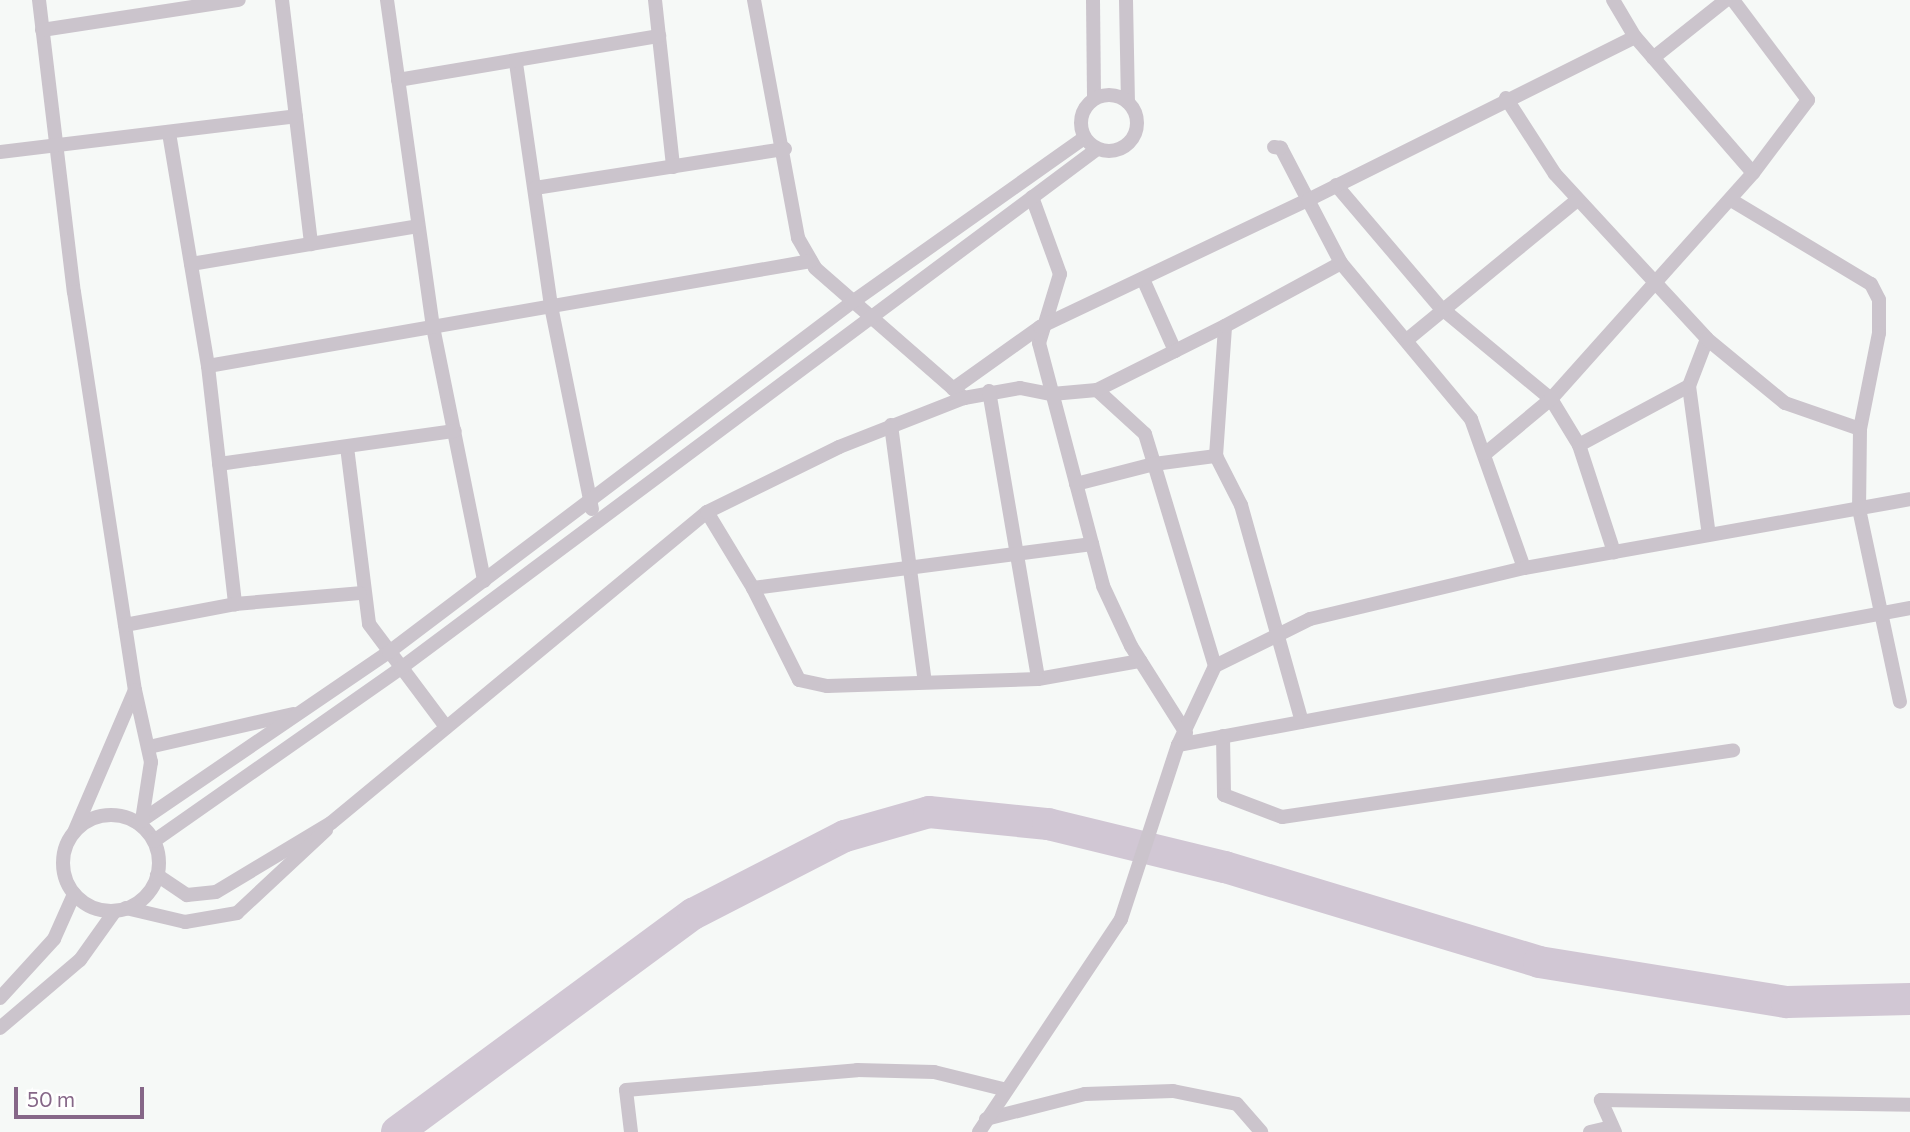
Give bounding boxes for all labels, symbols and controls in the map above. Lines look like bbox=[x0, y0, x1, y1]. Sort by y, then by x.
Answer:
scale bar bbox=[18, 1072, 147, 1116]
text: 50 m bbox=[27, 1086, 75, 1111]

